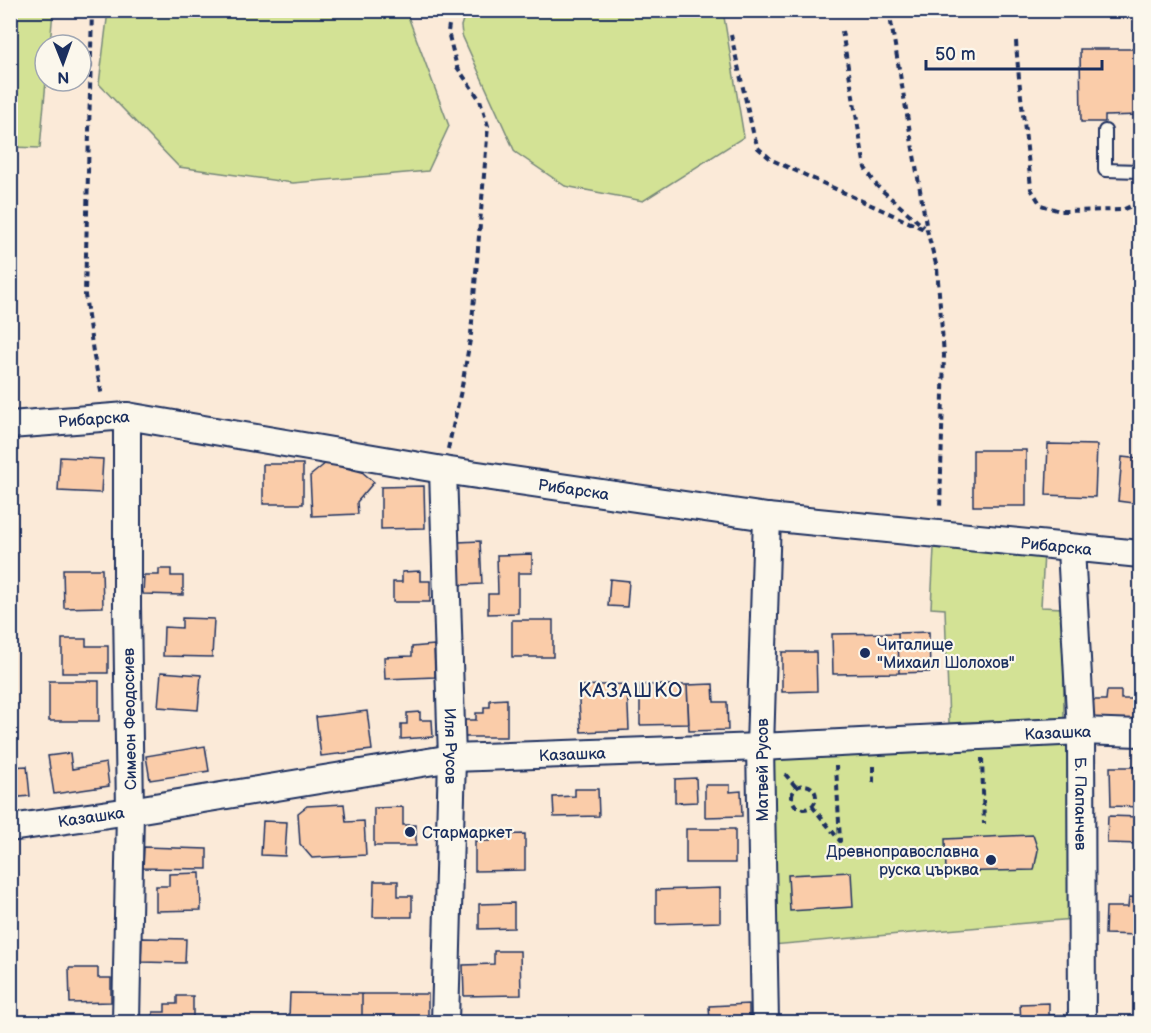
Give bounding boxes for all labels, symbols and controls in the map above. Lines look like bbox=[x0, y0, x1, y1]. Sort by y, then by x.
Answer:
north arrow bbox=[33, 33, 93, 93]
scale bar bbox=[926, 33, 1102, 71]
text: 50 m bbox=[935, 44, 976, 65]
text: N bbox=[57, 67, 69, 86]
street label: Рибарска bbox=[57, 408, 131, 432]
street label: Рибарска bbox=[537, 476, 611, 505]
street label: Рибарска bbox=[1019, 534, 1093, 560]
place label: Читалище "Михаил Шолохов" bbox=[877, 636, 1015, 673]
marker: Читалище "Михаил Шолохов" bbox=[858, 646, 872, 660]
street label: Симеон Феодосиев bbox=[120, 647, 141, 790]
district label: КАЗАШКО bbox=[578, 679, 684, 703]
street label: Иля Русов bbox=[439, 708, 460, 785]
street label: Матвей Русов bbox=[754, 718, 773, 822]
street label: Казашка bbox=[1024, 723, 1092, 745]
street label: Казашка bbox=[539, 744, 607, 766]
street label: Б. Папанчев bbox=[1070, 757, 1089, 851]
street label: Казашка bbox=[57, 804, 126, 832]
place label: Стармаркет bbox=[422, 824, 513, 843]
marker: Стармаркет bbox=[403, 825, 417, 839]
place label: Древноправославна руска църква bbox=[826, 843, 980, 880]
marker: Древноправославна руска църква bbox=[984, 853, 998, 867]

